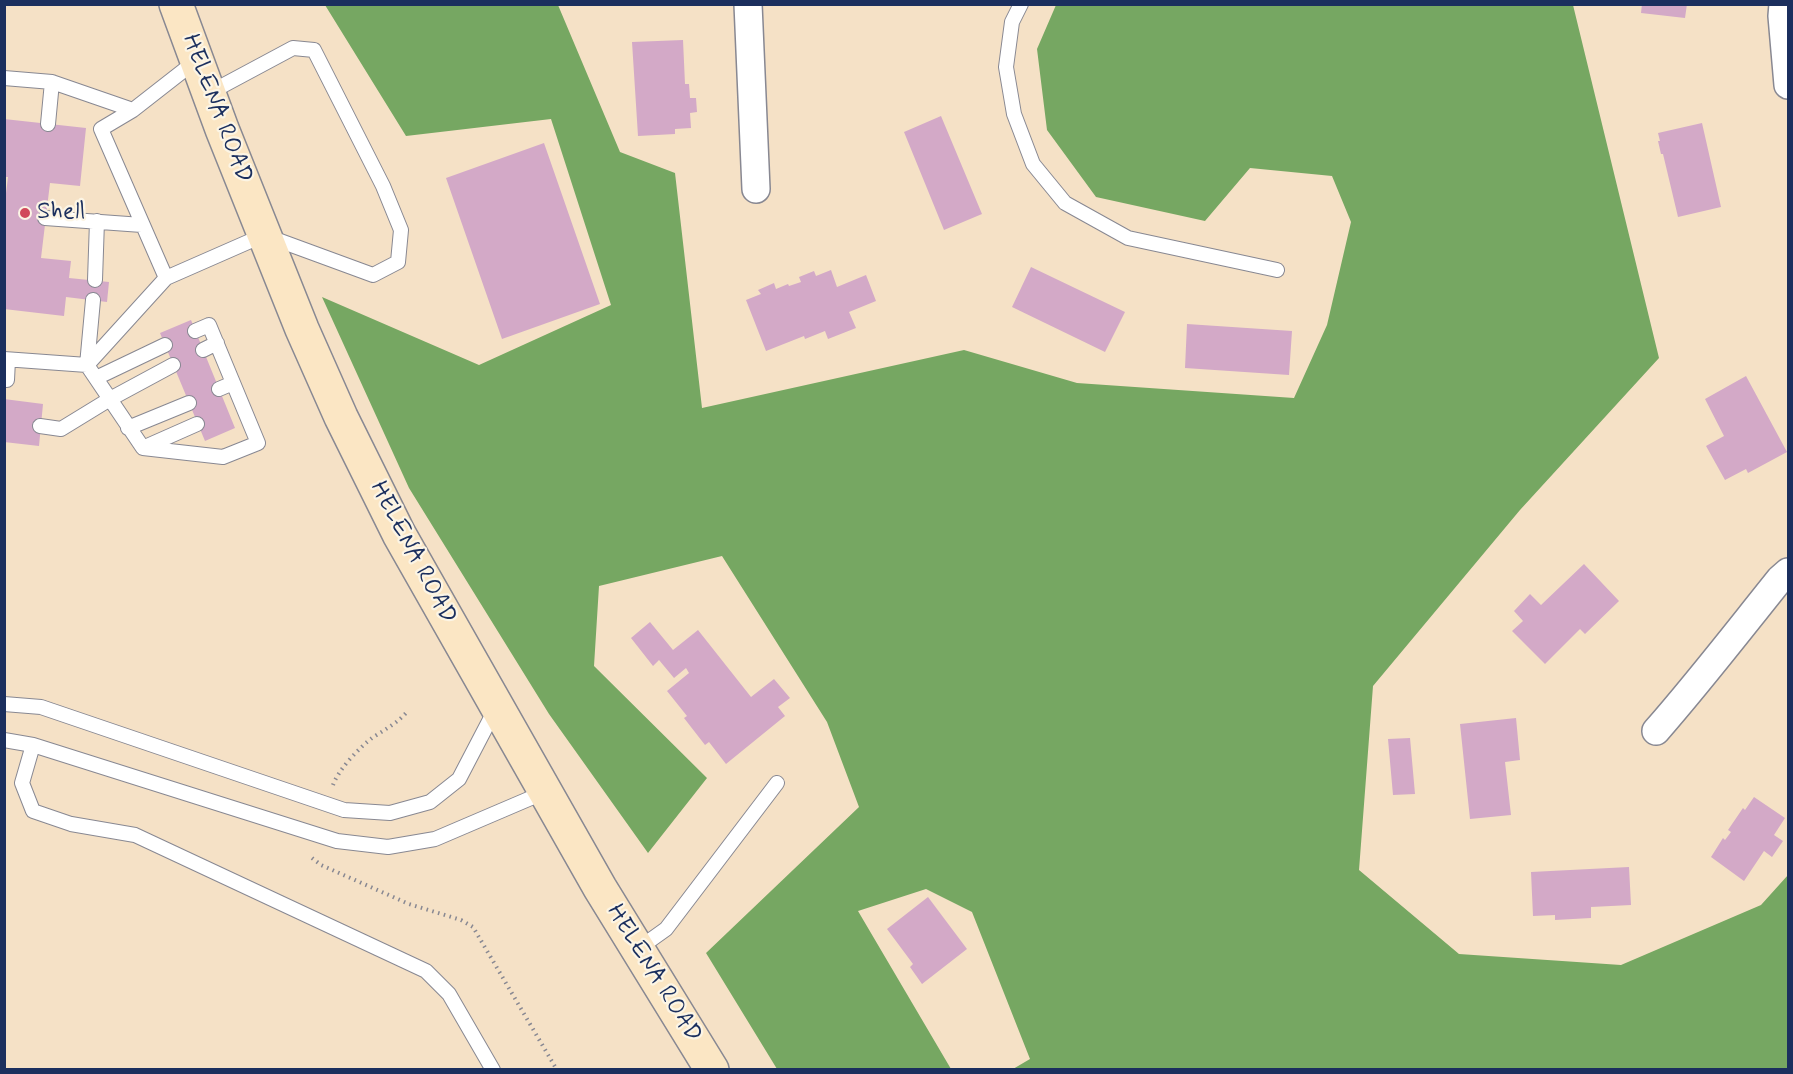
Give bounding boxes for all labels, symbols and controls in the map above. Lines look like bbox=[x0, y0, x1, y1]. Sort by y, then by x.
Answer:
street label: HELENA ROAD bbox=[174, 31, 258, 187]
place label: Shell bbox=[37, 199, 85, 227]
marker: Shell bbox=[18, 206, 32, 220]
street label: HELENA ROAD bbox=[362, 477, 462, 629]
street label: HELENA ROAD bbox=[599, 900, 707, 1048]

